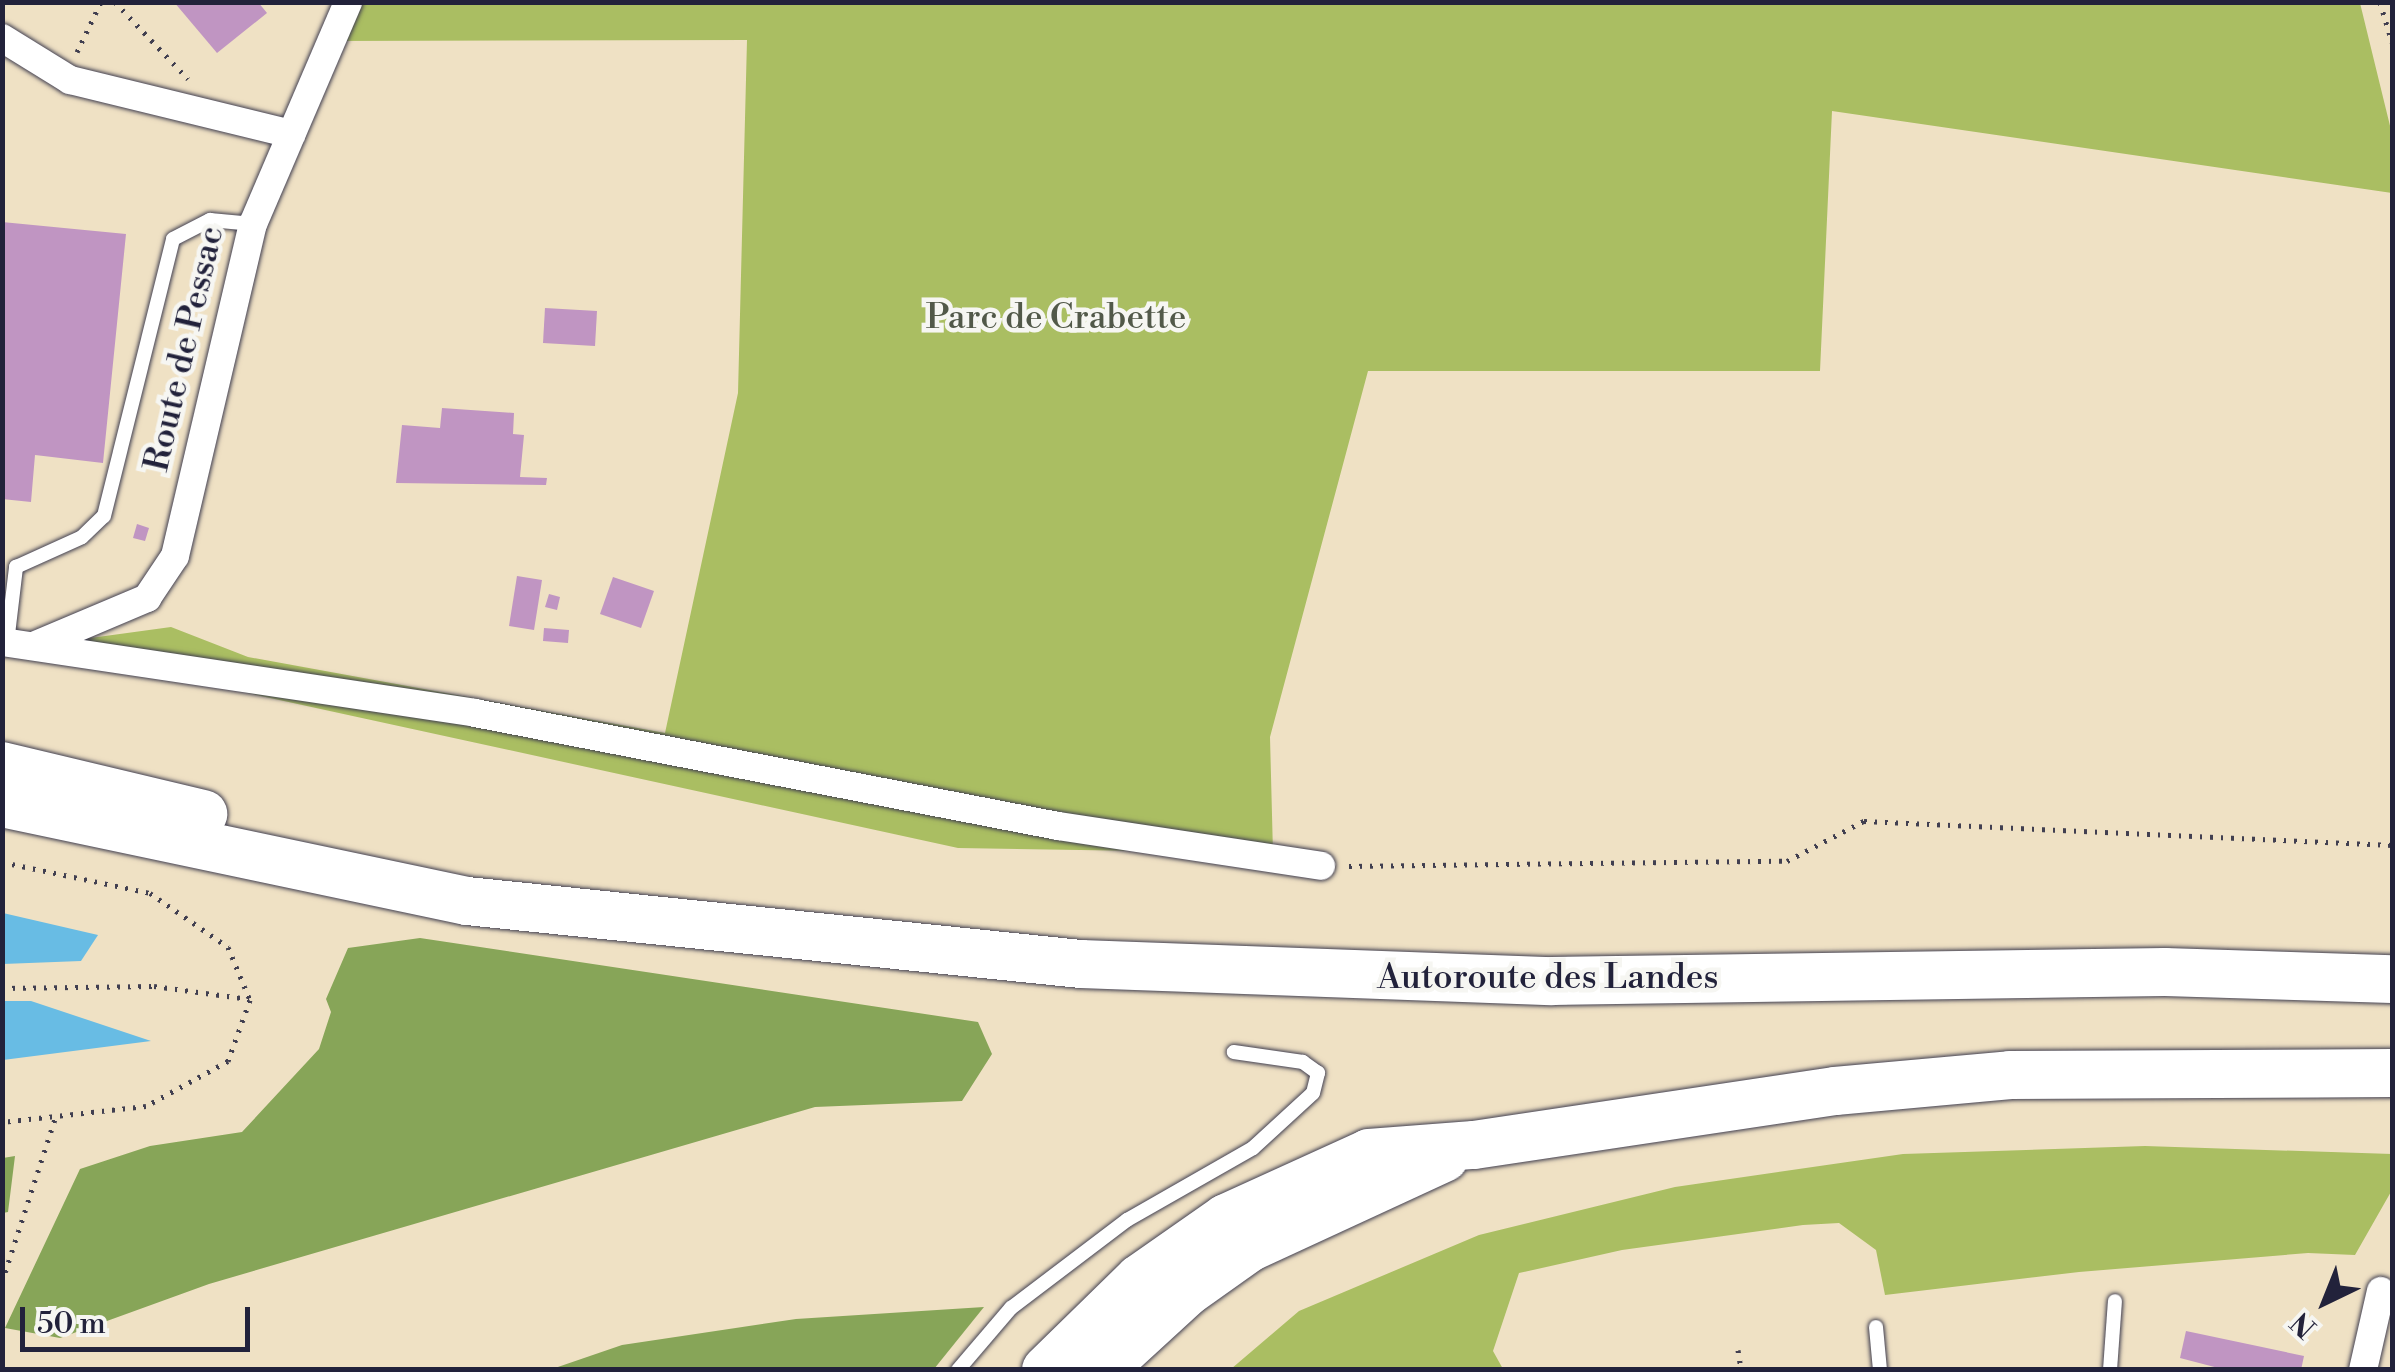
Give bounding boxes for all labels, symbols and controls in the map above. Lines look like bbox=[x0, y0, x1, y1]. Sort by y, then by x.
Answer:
street label: Route de Pessac bbox=[136, 222, 234, 476]
park label: Parc de Crabette bbox=[926, 297, 1186, 339]
street label: Autoroute des Landes bbox=[1377, 957, 1719, 999]
north arrow bbox=[2275, 1252, 2375, 1352]
scale bar bbox=[25, 1287, 255, 1349]
text: N bbox=[2284, 1304, 2324, 1345]
text: 50 m bbox=[37, 1305, 106, 1343]

